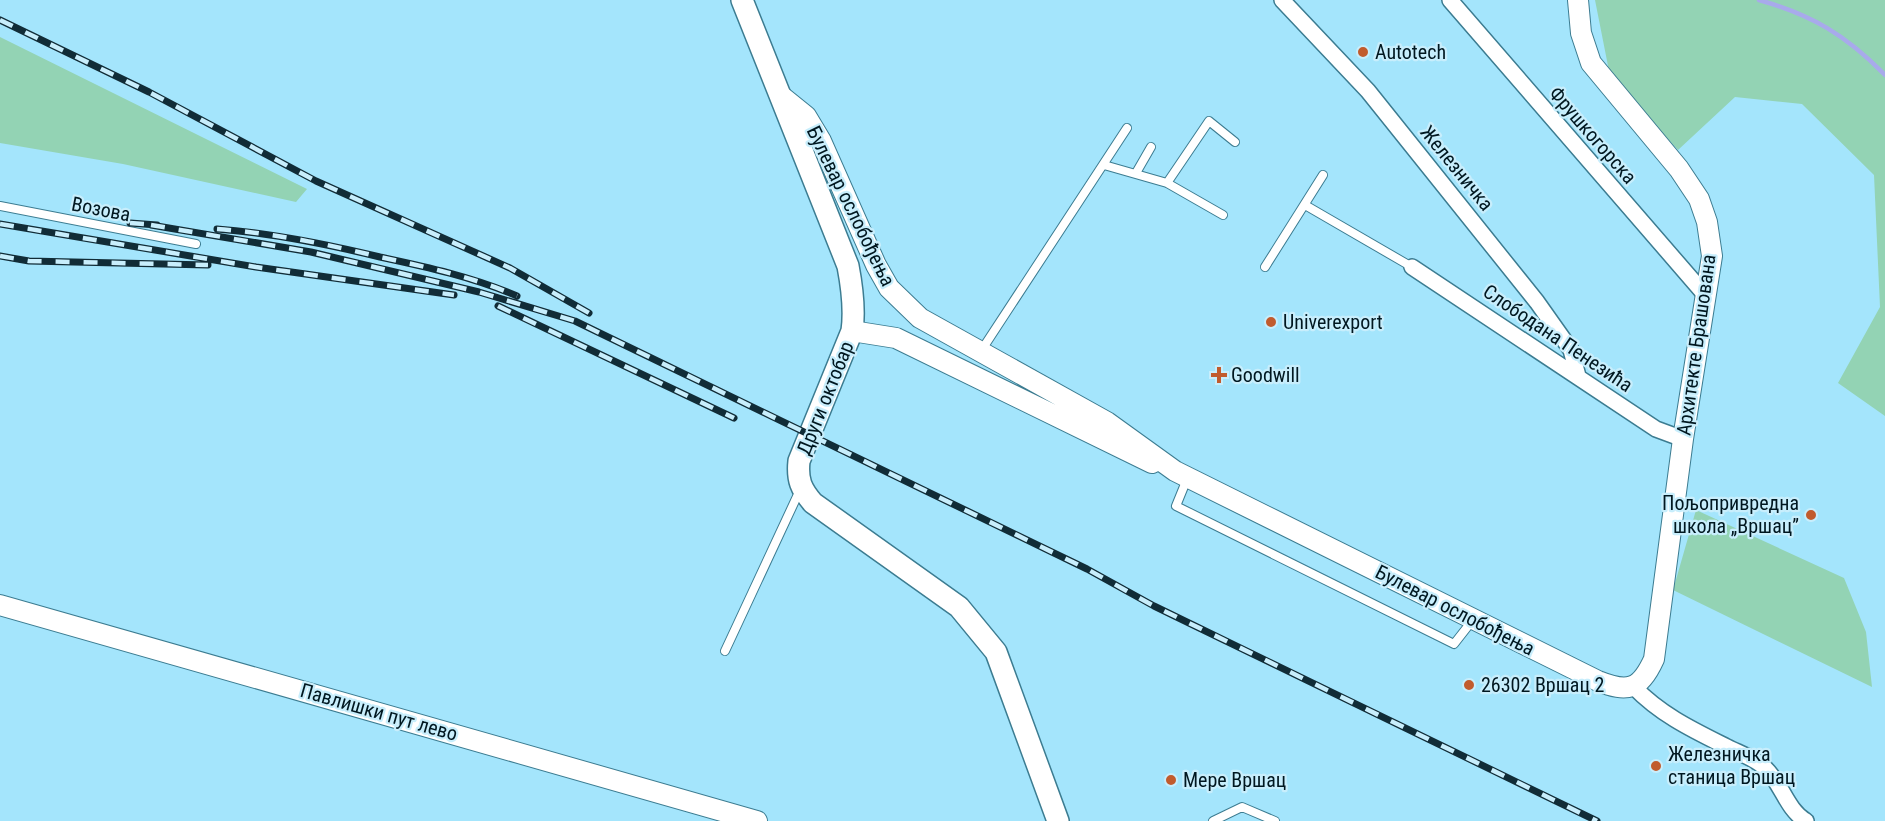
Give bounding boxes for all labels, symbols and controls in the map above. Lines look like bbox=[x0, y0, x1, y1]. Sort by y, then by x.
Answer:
place label: Autotech bbox=[1375, 40, 1446, 64]
marker: Autotech bbox=[1356, 45, 1370, 59]
street label: Фрушкогорска bbox=[1544, 82, 1642, 188]
street label: Железничка bbox=[1415, 121, 1499, 215]
street label: Булевар ослобођења bbox=[802, 122, 900, 290]
street label: Возова bbox=[69, 192, 133, 226]
street label: Архитекте Брашована bbox=[1671, 253, 1721, 437]
street label: Слободана Пенезића bbox=[1479, 279, 1637, 397]
place label: Univerexport bbox=[1283, 310, 1383, 334]
marker: Univerexport bbox=[1264, 315, 1278, 329]
street label: Други октобар bbox=[791, 338, 859, 458]
place label: Goodwill bbox=[1231, 363, 1300, 387]
marker: Goodwill bbox=[1212, 368, 1226, 382]
place label: Пољопривредна школа „Вршац” bbox=[1662, 491, 1799, 538]
marker: Пољопривредна школа „Вршац” bbox=[1804, 508, 1818, 522]
street label: Булевар ослобођења bbox=[1371, 560, 1539, 660]
place label: 26302 Вршац 2 bbox=[1481, 673, 1604, 697]
street label: Павлишки пут лево bbox=[298, 678, 460, 746]
marker: 26302 Вршац 2 bbox=[1462, 678, 1476, 692]
place label: Железничка станица Вршац bbox=[1668, 742, 1795, 789]
marker: Железничка станица Вршац bbox=[1649, 759, 1663, 773]
place label: Мере Вршац bbox=[1183, 768, 1286, 792]
marker: Мере Вршац bbox=[1164, 773, 1178, 787]

